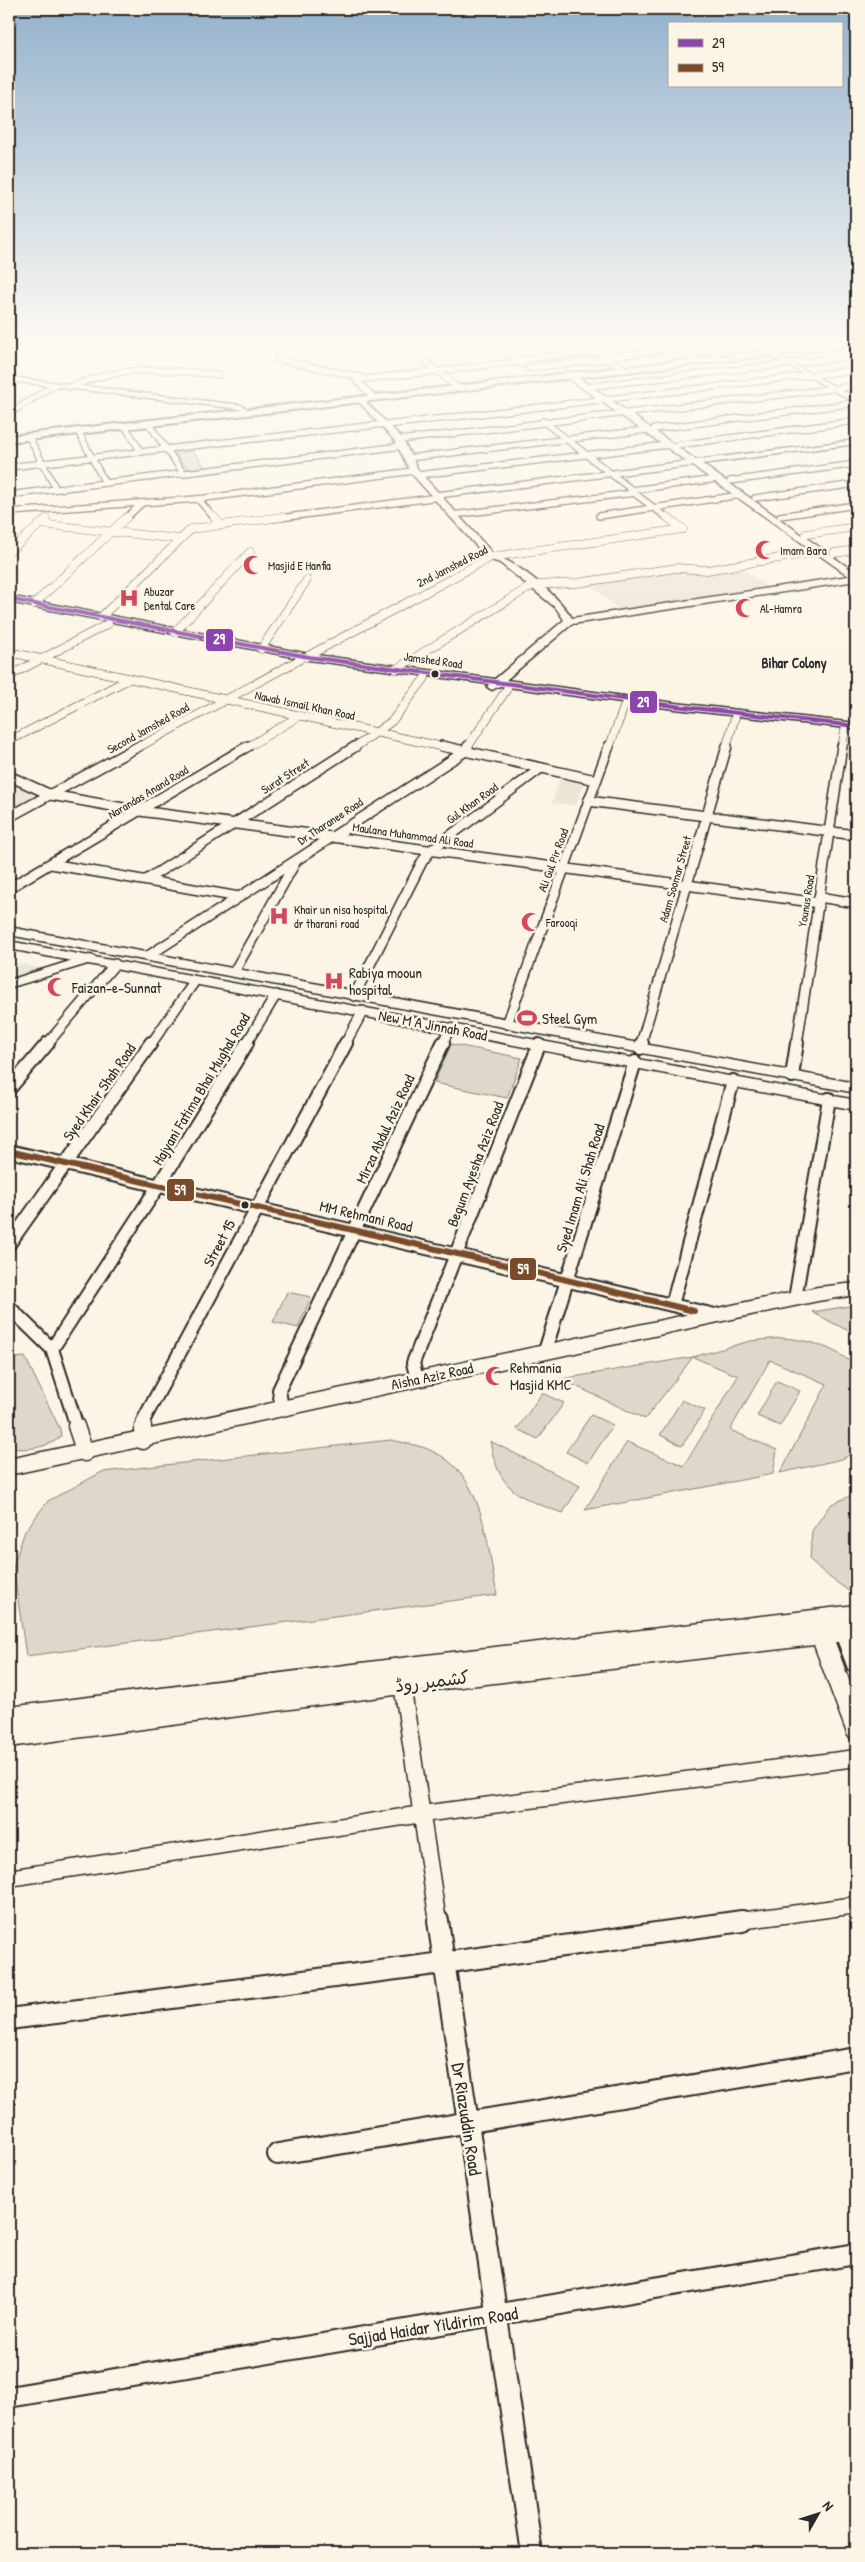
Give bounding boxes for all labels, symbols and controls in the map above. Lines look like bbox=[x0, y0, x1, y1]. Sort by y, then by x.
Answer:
legend bbox=[668, 22, 842, 88]
text: 29 bbox=[712, 32, 725, 53]
text: 59 bbox=[712, 56, 724, 77]
mosque icon: Imam Bara bbox=[754, 539, 776, 561]
street label: 2nd Jamshed Road bbox=[414, 541, 491, 591]
place label: Imam Bara bbox=[780, 542, 827, 559]
mosque icon: Masjid E Hanfia bbox=[242, 554, 264, 576]
place label: Masjid E Hanfia bbox=[268, 557, 331, 574]
place label: Abuzar Dental Care bbox=[144, 583, 196, 614]
hospital icon: Abuzar Dental Care bbox=[118, 587, 140, 609]
mosque icon: Al-Hamra bbox=[734, 597, 756, 619]
place label: Al-Hamra bbox=[760, 600, 802, 617]
line badge: 29 bbox=[205, 628, 234, 652]
text: 29 bbox=[213, 629, 226, 648]
street label: Jamshed Road bbox=[403, 647, 464, 673]
district label: Bihar Colony bbox=[761, 653, 827, 674]
unlabelled marker bbox=[430, 669, 440, 679]
street label: Nawab Ismail Khan Road bbox=[253, 686, 357, 724]
line badge: 29 bbox=[629, 690, 658, 714]
text: 29 bbox=[637, 692, 650, 711]
street label: Second Jamshed Road bbox=[104, 698, 192, 758]
street label: Surat Street bbox=[258, 754, 313, 798]
street label: Narandas Anand Road bbox=[105, 761, 192, 823]
street label: Gul Khan Road bbox=[443, 778, 502, 828]
street label: Dr Tharanee Road bbox=[294, 793, 366, 849]
street label: Maulana Muhammad Ali Road bbox=[352, 818, 475, 852]
street label: Ali Gul Pir Road bbox=[534, 826, 572, 894]
street label: Adam Soomar Street bbox=[654, 833, 696, 924]
street label: Younus Road bbox=[794, 874, 819, 928]
place label: Khair un nisa hospital dr tharani road bbox=[294, 901, 388, 932]
hospital icon: Khair un nisa hospital dr tharani road bbox=[268, 905, 290, 927]
mosque icon: Farooqi bbox=[520, 911, 542, 933]
place label: Farooqi bbox=[545, 914, 578, 931]
place label: Rabiya mooun hospital bbox=[349, 962, 422, 1000]
hospital icon: Rabiya mooun hospital bbox=[323, 970, 345, 992]
mosque icon: Faizan-e-Sunnat bbox=[46, 976, 68, 998]
place label: Faizan-e-Sunnat bbox=[71, 977, 162, 998]
street label: New M A Jinnah Road bbox=[377, 1004, 489, 1046]
sports icon: Steel Gym bbox=[516, 1007, 538, 1029]
place label: Steel Gym bbox=[542, 1008, 597, 1029]
street label: Hajyani Fatima Bhai Mughal Road bbox=[147, 1009, 255, 1169]
street label: Syed Khair Shah Road bbox=[58, 1039, 141, 1145]
street label: Mirza Abdul Aziz Road bbox=[351, 1071, 420, 1187]
street label: Begum Ayesha Aziz Road bbox=[441, 1098, 509, 1230]
street label: Syed Imam Ali Shah Road bbox=[550, 1121, 610, 1255]
line badge: 59 bbox=[166, 1178, 195, 1202]
text: 59 bbox=[174, 1180, 186, 1199]
street label: MM Rehmani Road bbox=[318, 1195, 415, 1237]
unlabelled marker bbox=[240, 1200, 250, 1210]
street label: Street 15 bbox=[198, 1215, 240, 1270]
line badge: 59 bbox=[509, 1257, 537, 1281]
text: 59 bbox=[517, 1259, 529, 1278]
street label: Aisha Aziz Road bbox=[389, 1357, 475, 1395]
place label: Rehmania Masjid KMC bbox=[510, 1357, 572, 1395]
mosque icon: Rehmania Masjid KMC bbox=[484, 1365, 506, 1387]
street label: کشمیر روڈ bbox=[393, 1664, 471, 1698]
street label: Dr Riazuddin Road bbox=[446, 2061, 488, 2177]
street label: Sajjad Haidar Yildirim Road bbox=[346, 2300, 520, 2352]
north arrow bbox=[792, 2490, 842, 2540]
text: N bbox=[819, 2497, 839, 2515]

